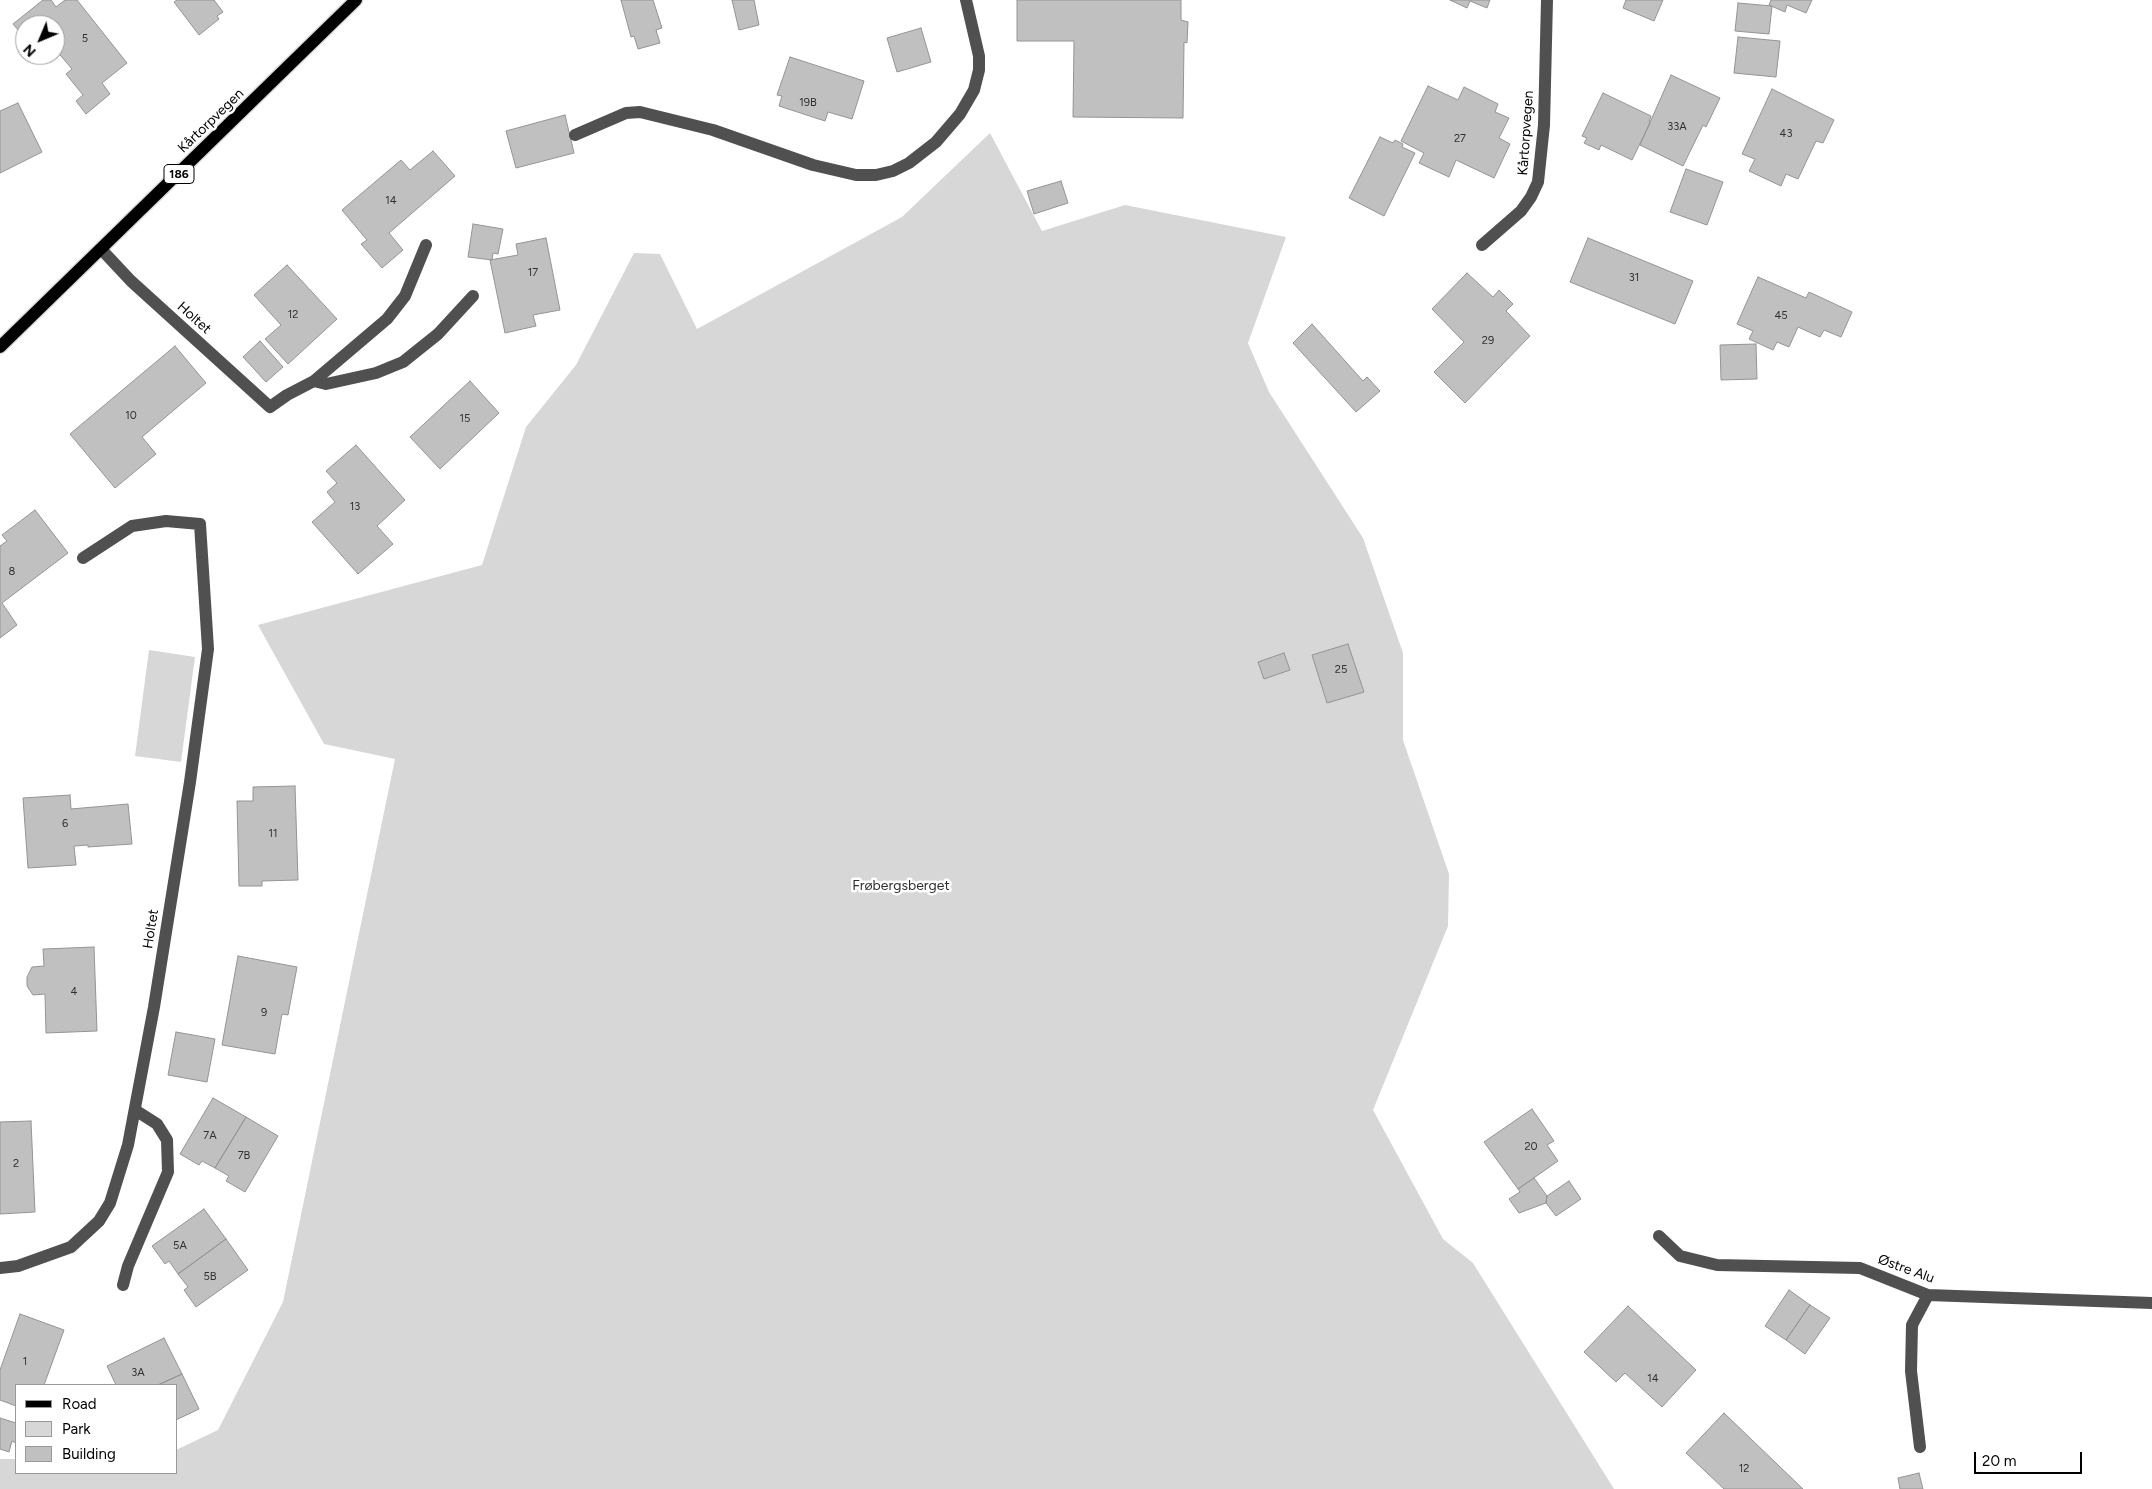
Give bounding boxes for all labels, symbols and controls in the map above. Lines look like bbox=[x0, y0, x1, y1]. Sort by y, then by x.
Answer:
north arrow bbox=[15, 15, 65, 65]
house number: 5 bbox=[82, 32, 88, 46]
text: N bbox=[20, 40, 40, 60]
street label: Kårtorpvegen bbox=[175, 85, 247, 157]
street label: Kårtorpvegen bbox=[1515, 90, 1537, 176]
house number: 19B bbox=[799, 96, 817, 110]
house number: 33A bbox=[1667, 120, 1687, 134]
house number: 43 bbox=[1780, 127, 1792, 141]
house number: 27 bbox=[1454, 132, 1466, 146]
road number: 186 bbox=[164, 164, 194, 183]
house number: 14 bbox=[385, 194, 397, 208]
house number: 17 bbox=[528, 266, 538, 280]
house number: 31 bbox=[1629, 271, 1639, 285]
street label: Holtet bbox=[174, 298, 214, 338]
house number: 12 bbox=[288, 308, 298, 322]
house number: 45 bbox=[1774, 309, 1788, 323]
house number: 29 bbox=[1482, 334, 1494, 348]
house number: 10 bbox=[125, 409, 137, 423]
house number: 15 bbox=[460, 412, 470, 426]
house number: 13 bbox=[350, 500, 360, 514]
house number: 8 bbox=[9, 565, 15, 579]
house number: 25 bbox=[1335, 663, 1347, 677]
house number: 6 bbox=[62, 817, 68, 831]
house number: 11 bbox=[268, 827, 278, 841]
park label: Frøbergsberget bbox=[852, 878, 950, 894]
street label: Holtet bbox=[140, 908, 162, 950]
house number: 4 bbox=[71, 985, 77, 999]
house number: 9 bbox=[261, 1006, 267, 1020]
house number: 7A bbox=[203, 1129, 217, 1143]
house number: 20 bbox=[1524, 1140, 1538, 1154]
house number: 7B bbox=[238, 1149, 250, 1163]
house number: 2 bbox=[13, 1157, 19, 1171]
house number: 5A bbox=[173, 1239, 187, 1253]
street label: Østre Alu bbox=[1875, 1251, 1937, 1287]
house number: 5B bbox=[203, 1270, 217, 1284]
house number: 1 bbox=[23, 1355, 27, 1369]
house number: 3A bbox=[131, 1366, 145, 1380]
house number: 14 bbox=[1647, 1372, 1659, 1386]
legend bbox=[15, 1384, 178, 1474]
text: Road bbox=[62, 1395, 97, 1413]
text: Park bbox=[62, 1420, 91, 1438]
scale bar bbox=[1977, 1442, 2084, 1474]
text: Building bbox=[62, 1445, 116, 1463]
text: 20 m bbox=[1982, 1452, 2016, 1470]
house number: 12 bbox=[1739, 1462, 1749, 1476]

